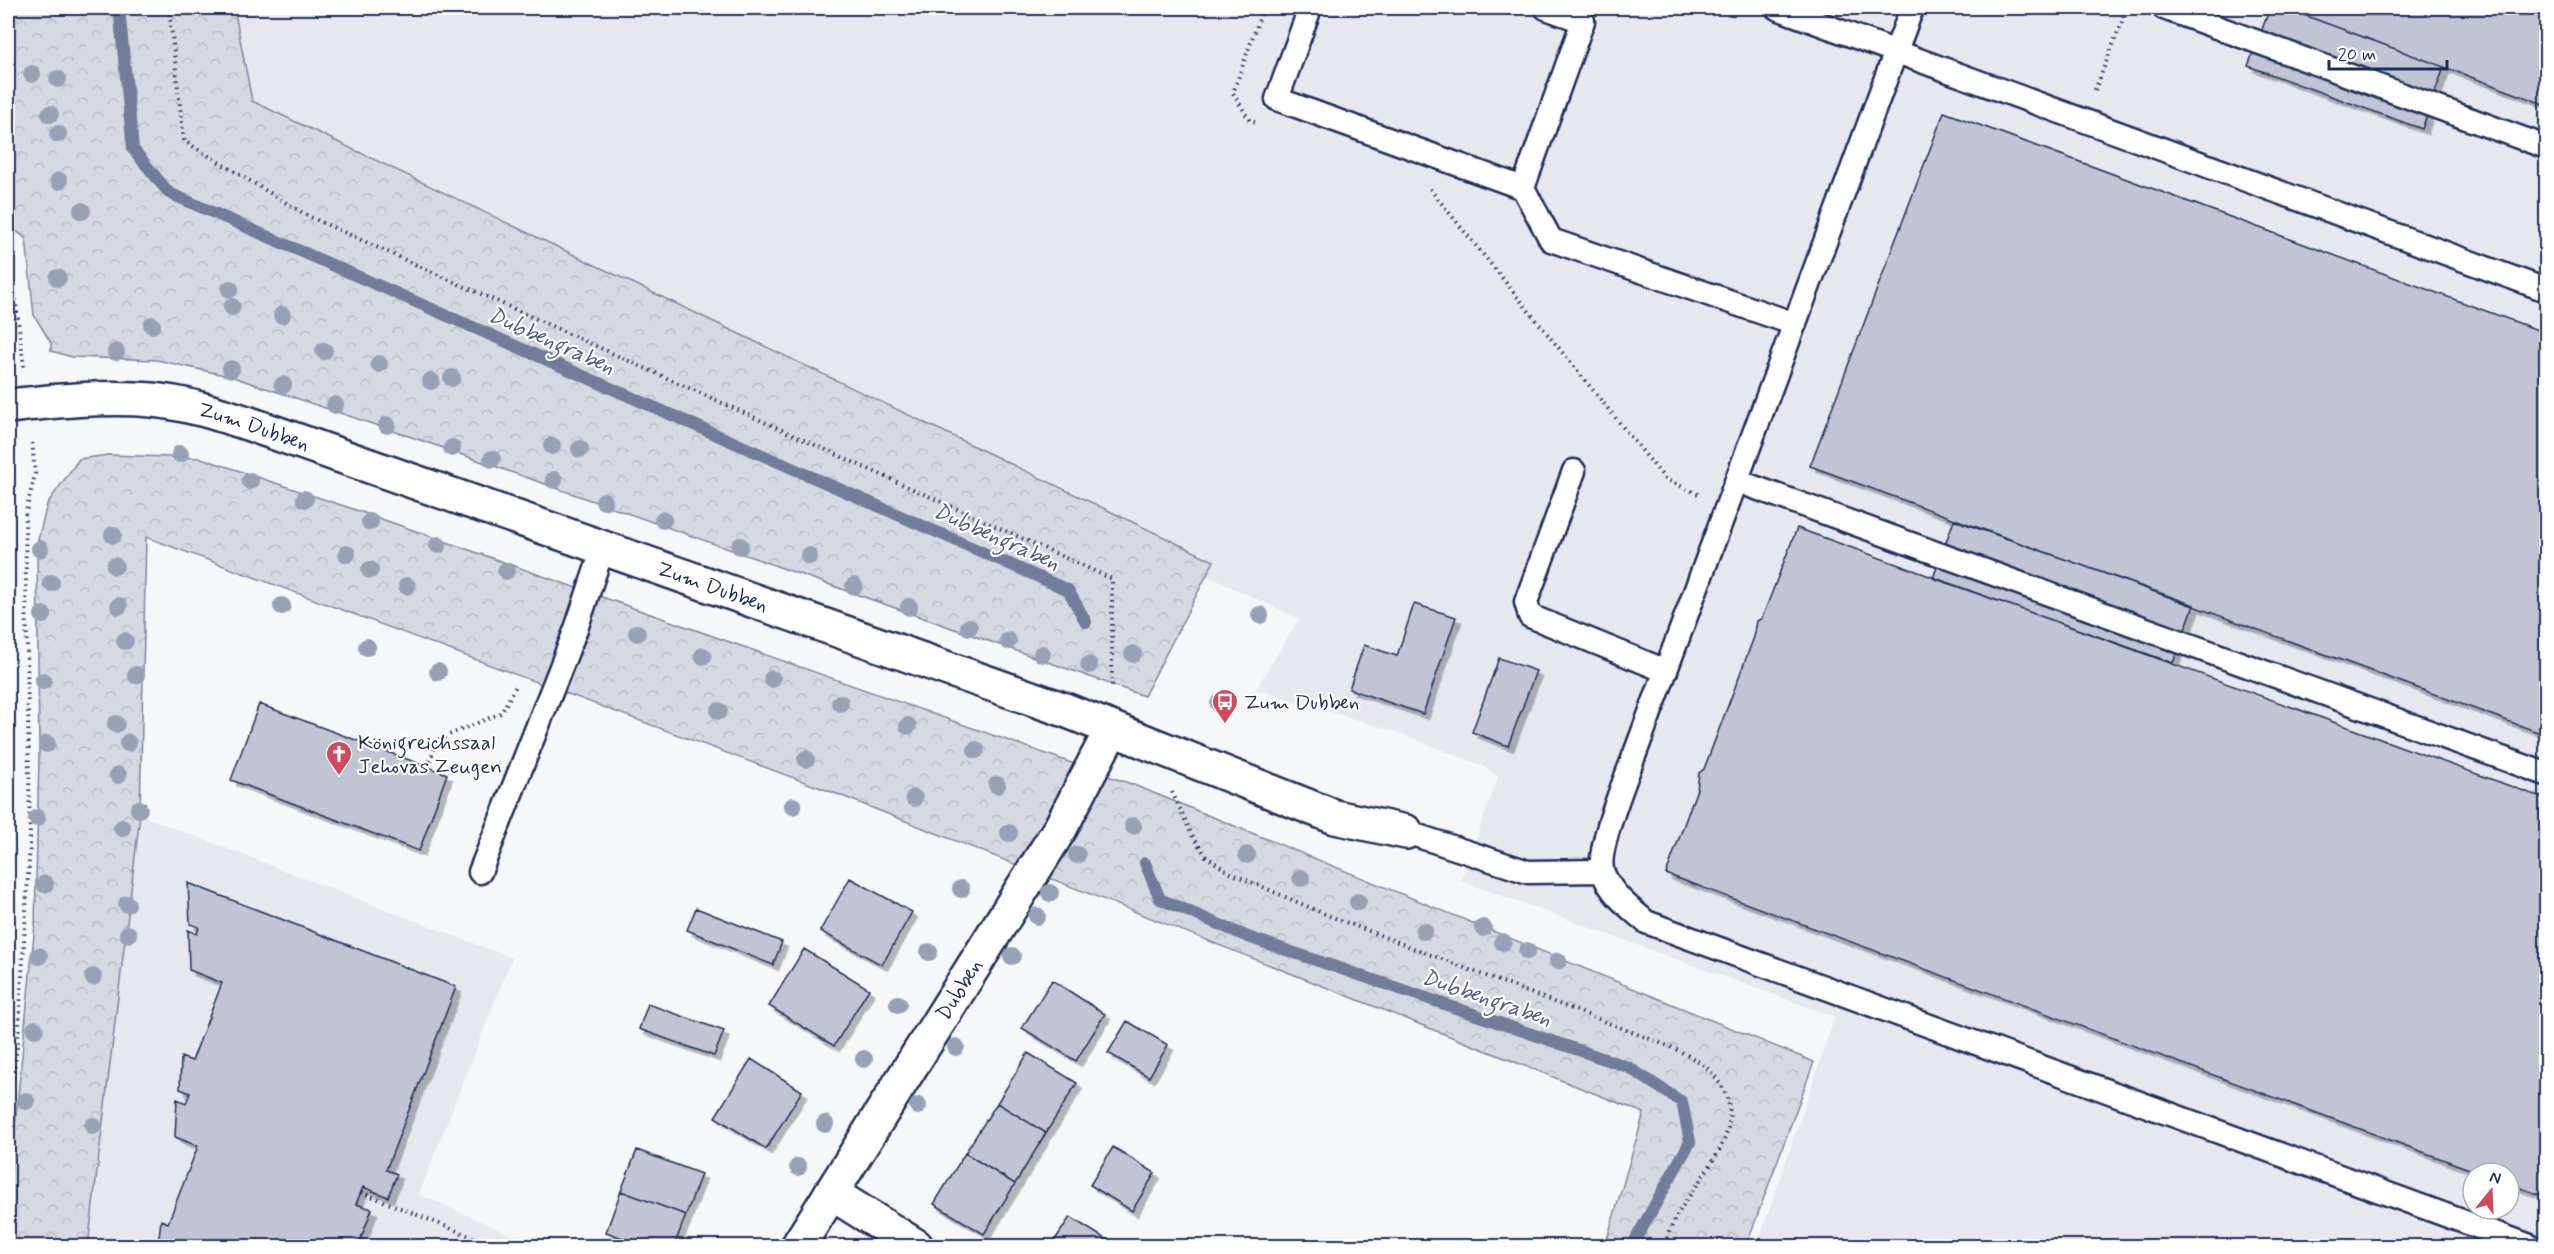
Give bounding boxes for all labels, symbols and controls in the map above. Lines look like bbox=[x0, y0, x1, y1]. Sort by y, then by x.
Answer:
scale bar bbox=[2329, 33, 2448, 71]
text: 20 m bbox=[2338, 43, 2376, 67]
water label: Dubbengraben bbox=[483, 302, 619, 385]
street label: Zum Dubben bbox=[195, 396, 313, 459]
water label: Dubbengraben bbox=[928, 498, 1064, 581]
street label: Zum Dubben bbox=[653, 555, 772, 620]
bus stop icon: Zum Dubben bbox=[1210, 687, 1240, 725]
place label: Zum Dubben bbox=[1244, 689, 1359, 717]
place label: Königreichssaal Jehovas Zeugen bbox=[358, 729, 502, 781]
church icon: Königreichssaal Jehovas Zeugen bbox=[324, 739, 354, 777]
street label: Dubben bbox=[930, 954, 990, 1026]
water label: Dubbengraben bbox=[1417, 964, 1555, 1037]
north arrow bbox=[2461, 1161, 2521, 1221]
text: N bbox=[2487, 1167, 2503, 1190]

